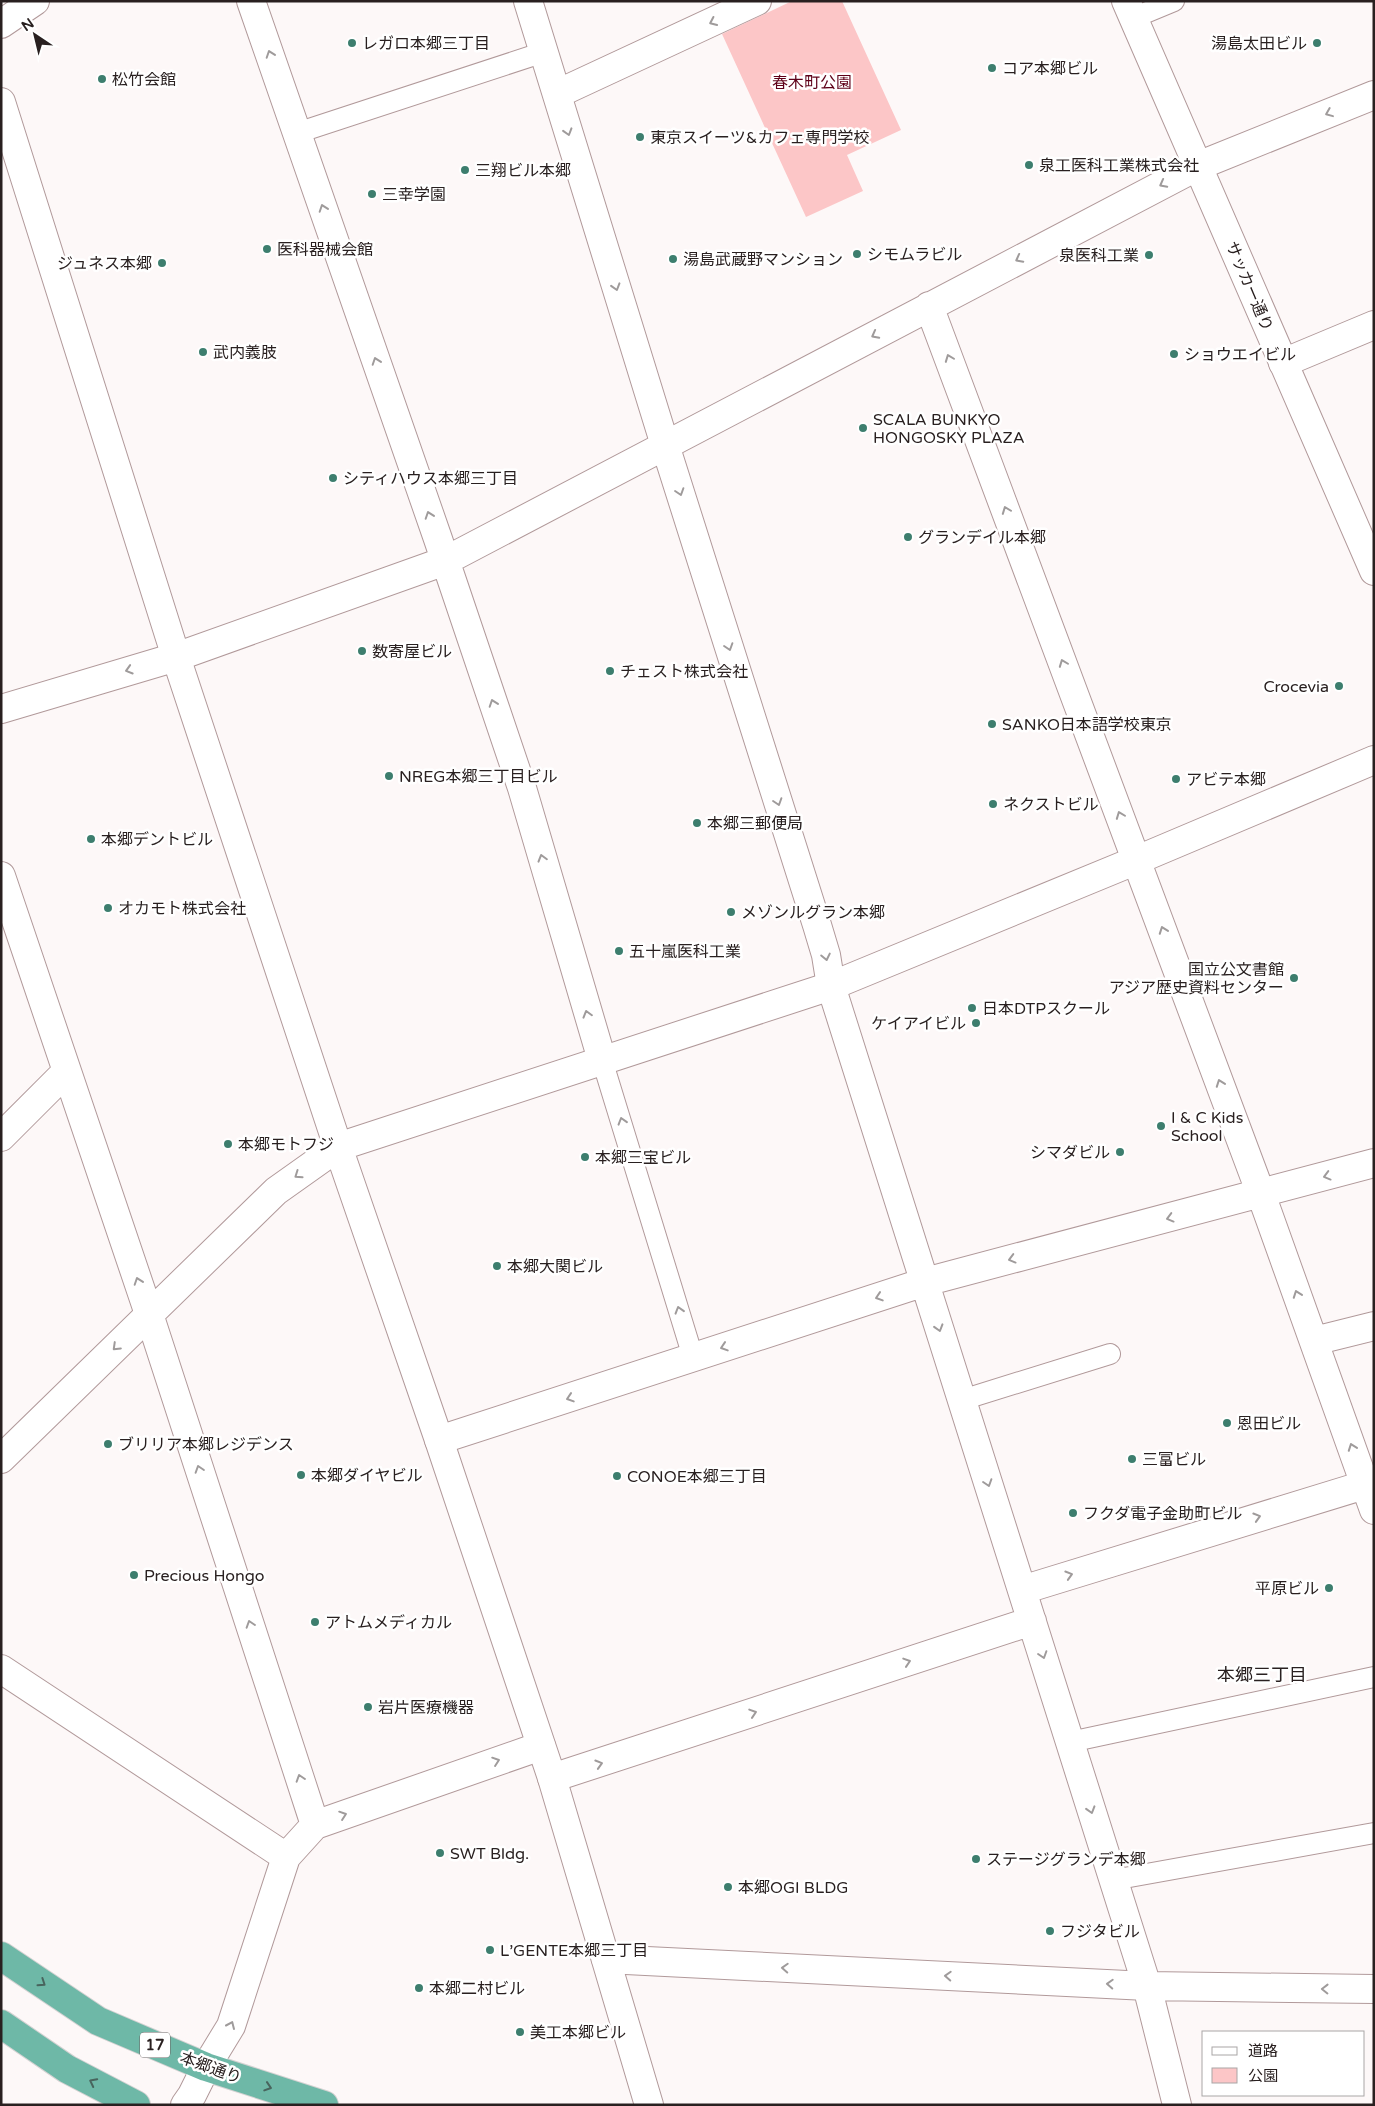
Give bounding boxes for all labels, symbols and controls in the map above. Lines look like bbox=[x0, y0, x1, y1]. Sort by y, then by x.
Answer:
north arrow bbox=[10, 10, 60, 60]
text: N bbox=[18, 15, 37, 35]
one-way arrow bbox=[709, 15, 718, 26]
place label: レガロ本郷三丁目 bbox=[362, 34, 490, 54]
place label: 湯島太田ビル bbox=[1211, 34, 1307, 54]
marker: レガロ本郷三丁目 bbox=[346, 37, 358, 49]
marker: 湯島太田ビル bbox=[1311, 37, 1323, 49]
one-way arrow bbox=[266, 51, 276, 59]
place label: コア本郷ビル bbox=[1002, 59, 1098, 79]
marker: コア本郷ビル bbox=[986, 62, 998, 74]
place label: 松竹会館 bbox=[112, 70, 176, 90]
marker: 松竹会館 bbox=[96, 73, 108, 85]
park label: 春木町公園 bbox=[772, 73, 852, 93]
one-way arrow bbox=[1325, 107, 1333, 117]
one-way arrow bbox=[563, 127, 573, 135]
place label: 東京スイーツ&カフェ専門学校 bbox=[650, 128, 869, 148]
marker: 東京スイーツ&カフェ専門学校 bbox=[634, 131, 646, 143]
place label: 泉工医科工業株式会社 bbox=[1039, 156, 1199, 176]
marker: 泉工医科工業株式会社 bbox=[1023, 159, 1035, 171]
place label: 三翔ビル本郷 bbox=[475, 161, 571, 181]
marker: 三翔ビル本郷 bbox=[459, 164, 471, 176]
one-way arrow bbox=[1159, 178, 1168, 188]
place label: 三幸学園 bbox=[382, 185, 446, 205]
marker: 三幸学園 bbox=[366, 188, 378, 200]
one-way arrow bbox=[319, 204, 329, 212]
street label: サッカー通り bbox=[1221, 238, 1277, 334]
place label: 医科器械会館 bbox=[277, 240, 373, 260]
marker: 医科器械会館 bbox=[261, 243, 273, 255]
place label: シモムラビル bbox=[867, 245, 962, 265]
place label: 泉医科工業 bbox=[1059, 246, 1139, 266]
marker: シモムラビル bbox=[851, 248, 863, 260]
marker: 泉医科工業 bbox=[1143, 249, 1155, 261]
place label: 湯島武蔵野マンション bbox=[683, 250, 843, 270]
marker: 湯島武蔵野マンション bbox=[667, 253, 679, 265]
one-way arrow bbox=[1015, 253, 1024, 263]
place label: ジュネス本郷 bbox=[57, 254, 152, 274]
marker: ジュネス本郷 bbox=[156, 257, 168, 269]
one-way arrow bbox=[611, 282, 621, 290]
one-way arrow bbox=[871, 328, 880, 338]
place label: 武内義肢 bbox=[213, 343, 277, 363]
place label: ショウエイビル bbox=[1184, 345, 1296, 365]
marker: 武内義肢 bbox=[197, 346, 209, 358]
marker: ショウエイビル bbox=[1168, 348, 1180, 360]
one-way arrow bbox=[945, 355, 955, 363]
one-way arrow bbox=[372, 358, 382, 366]
place label: SCALA BUNKYO HONGOSKY PLAZA bbox=[873, 410, 1025, 448]
marker: SCALA BUNKYO HONGOSKY PLAZA bbox=[857, 422, 869, 434]
place label: シティハウス本郷三丁目 bbox=[343, 469, 518, 489]
marker: シティハウス本郷三丁目 bbox=[327, 472, 339, 484]
one-way arrow bbox=[674, 487, 684, 495]
one-way arrow bbox=[1002, 507, 1012, 515]
one-way arrow bbox=[425, 511, 435, 520]
place label: グランデイル本郷 bbox=[918, 528, 1046, 548]
marker: グランデイル本郷 bbox=[902, 531, 914, 543]
place label: 数寄屋ビル bbox=[372, 642, 452, 662]
one-way arrow bbox=[723, 642, 733, 650]
marker: 数寄屋ビル bbox=[356, 645, 368, 657]
one-way arrow bbox=[1059, 659, 1069, 667]
place label: チェスト株式会社 bbox=[620, 662, 748, 682]
one-way arrow bbox=[125, 665, 134, 675]
marker: チェスト株式会社 bbox=[604, 665, 616, 677]
place label: Crocevia bbox=[1263, 677, 1329, 697]
marker: Crocevia bbox=[1333, 680, 1345, 692]
one-way arrow bbox=[489, 699, 499, 708]
place label: SANKO日本語学校東京 bbox=[1002, 715, 1172, 735]
marker: SANKO日本語学校東京 bbox=[986, 718, 998, 730]
place label: NREG本郷三丁目ビル bbox=[399, 767, 557, 787]
marker: NREG本郷三丁目ビル bbox=[383, 770, 395, 782]
place label: アビテ本郷 bbox=[1186, 770, 1266, 790]
marker: アビテ本郷 bbox=[1170, 773, 1182, 785]
place label: ネクストビル bbox=[1003, 795, 1099, 815]
one-way arrow bbox=[772, 797, 782, 805]
marker: ネクストビル bbox=[987, 798, 999, 810]
one-way arrow bbox=[1116, 811, 1126, 819]
place label: 本郷三郵便局 bbox=[707, 814, 803, 834]
marker: 本郷三郵便局 bbox=[691, 817, 703, 829]
place label: 本郷デントビル bbox=[101, 830, 213, 850]
marker: 本郷デントビル bbox=[85, 833, 97, 845]
one-way arrow bbox=[537, 854, 547, 862]
place label: オカモト株式会社 bbox=[118, 899, 246, 919]
marker: オカモト株式会社 bbox=[102, 902, 114, 914]
place label: メゾンルグラン本郷 bbox=[741, 903, 885, 923]
marker: メゾンルグラン本郷 bbox=[725, 906, 737, 918]
one-way arrow bbox=[1159, 927, 1169, 935]
place label: 五十嵐医科工業 bbox=[629, 942, 741, 962]
marker: 五十嵐医科工業 bbox=[613, 945, 625, 957]
one-way arrow bbox=[820, 952, 831, 961]
place label: 国立公文書館 アジア歴史資料センター bbox=[1109, 960, 1284, 998]
marker: 国立公文書館 アジア歴史資料センター bbox=[1288, 972, 1300, 984]
place label: 日本DTPスクール bbox=[982, 999, 1110, 1019]
marker: 日本DTPスクール bbox=[966, 1002, 978, 1014]
one-way arrow bbox=[583, 1010, 593, 1018]
place label: ケイアイビル bbox=[871, 1014, 966, 1034]
marker: ケイアイビル bbox=[970, 1017, 982, 1029]
one-way arrow bbox=[1216, 1079, 1226, 1087]
place label: I & C Kids School bbox=[1171, 1108, 1243, 1146]
one-way arrow bbox=[618, 1118, 628, 1126]
marker: I & C Kids School bbox=[1155, 1120, 1167, 1132]
place label: 本郷モトフジ bbox=[238, 1135, 334, 1155]
marker: 本郷モトフジ bbox=[222, 1138, 234, 1150]
place label: シマダビル bbox=[1030, 1143, 1110, 1163]
marker: シマダビル bbox=[1114, 1146, 1126, 1158]
place label: 本郷三宝ビル bbox=[595, 1148, 691, 1168]
marker: 本郷三宝ビル bbox=[579, 1151, 591, 1163]
one-way arrow bbox=[294, 1169, 303, 1178]
one-way arrow bbox=[1323, 1171, 1331, 1181]
one-way arrow bbox=[1165, 1212, 1174, 1223]
one-way arrow bbox=[1008, 1253, 1017, 1264]
place label: 本郷大関ビル bbox=[507, 1257, 603, 1277]
marker: 本郷大関ビル bbox=[491, 1260, 503, 1272]
one-way arrow bbox=[134, 1278, 144, 1286]
one-way arrow bbox=[1293, 1290, 1303, 1299]
one-way arrow bbox=[875, 1291, 883, 1301]
one-way arrow bbox=[675, 1307, 685, 1315]
one-way arrow bbox=[934, 1323, 944, 1332]
one-way arrow bbox=[113, 1341, 122, 1350]
one-way arrow bbox=[720, 1341, 729, 1351]
one-way arrow bbox=[566, 1392, 574, 1402]
place label: 恩田ビル bbox=[1237, 1414, 1301, 1434]
marker: 恩田ビル bbox=[1221, 1417, 1233, 1429]
place label: ブリリア本郷レジデンス bbox=[118, 1435, 294, 1455]
marker: ブリリア本郷レジデンス bbox=[102, 1438, 114, 1450]
one-way arrow bbox=[1348, 1443, 1358, 1452]
place label: 三富ビル bbox=[1142, 1450, 1206, 1470]
marker: 三富ビル bbox=[1126, 1453, 1138, 1465]
one-way arrow bbox=[195, 1466, 205, 1474]
place label: 本郷ダイヤビル bbox=[311, 1466, 423, 1486]
place label: CONOE本郷三丁目 bbox=[627, 1467, 767, 1487]
marker: 本郷ダイヤビル bbox=[295, 1469, 307, 1481]
marker: CONOE本郷三丁目 bbox=[611, 1470, 623, 1482]
one-way arrow bbox=[983, 1478, 993, 1487]
place label: フクダ電子金助町ビル bbox=[1083, 1504, 1242, 1524]
marker: フクダ電子金助町ビル bbox=[1067, 1507, 1079, 1519]
one-way arrow bbox=[1253, 1513, 1261, 1523]
place label: Precious Hongo bbox=[144, 1566, 265, 1586]
marker: Precious Hongo bbox=[128, 1569, 140, 1581]
one-way arrow bbox=[1064, 1571, 1072, 1581]
place label: 平原ビル bbox=[1255, 1579, 1319, 1599]
marker: 平原ビル bbox=[1323, 1582, 1335, 1594]
place label: アトムメディカル bbox=[325, 1613, 452, 1633]
marker: アトムメディカル bbox=[309, 1616, 321, 1628]
one-way arrow bbox=[245, 1620, 255, 1628]
one-way arrow bbox=[1037, 1650, 1047, 1658]
one-way arrow bbox=[902, 1658, 911, 1668]
district label: 本郷三丁目 bbox=[1217, 1664, 1307, 1686]
place label: 岩片医療機器 bbox=[378, 1698, 474, 1718]
marker: 岩片医療機器 bbox=[362, 1701, 374, 1713]
one-way arrow bbox=[748, 1709, 757, 1719]
one-way arrow bbox=[491, 1757, 500, 1767]
one-way arrow bbox=[594, 1759, 602, 1769]
one-way arrow bbox=[296, 1775, 306, 1783]
one-way arrow bbox=[1086, 1805, 1096, 1813]
one-way arrow bbox=[338, 1811, 347, 1821]
place label: SWT Bldg. bbox=[450, 1844, 529, 1864]
marker: SWT Bldg. bbox=[434, 1847, 446, 1859]
place label: ステージグランデ本郷 bbox=[986, 1850, 1146, 1870]
marker: ステージグランデ本郷 bbox=[970, 1853, 982, 1865]
place label: 本郷OGI BLDG bbox=[738, 1878, 848, 1898]
marker: 本郷OGI BLDG bbox=[722, 1881, 734, 1893]
place label: フジタビル bbox=[1060, 1922, 1140, 1942]
marker: フジタビル bbox=[1044, 1925, 1056, 1937]
place label: L’GENTE本郷三丁目 bbox=[500, 1941, 648, 1961]
marker: L’GENTE本郷三丁目 bbox=[484, 1944, 496, 1956]
one-way arrow bbox=[781, 1962, 789, 1973]
one-way arrow bbox=[944, 1971, 952, 1982]
one-way arrow bbox=[36, 1977, 45, 1986]
place label: 本郷二村ビル bbox=[429, 1979, 525, 1999]
one-way arrow bbox=[1106, 1979, 1114, 1990]
marker: 本郷二村ビル bbox=[413, 1982, 425, 1994]
one-way arrow bbox=[1321, 1983, 1329, 1994]
one-way arrow bbox=[224, 2021, 235, 2030]
place label: 美工本郷ビル bbox=[530, 2023, 626, 2043]
marker: 美工本郷ビル bbox=[514, 2026, 526, 2038]
legend bbox=[1202, 2031, 1365, 2096]
road number: 17 bbox=[140, 2032, 170, 2058]
text: 道路 bbox=[1248, 2042, 1278, 2060]
street label: 本郷通り bbox=[177, 2048, 244, 2088]
text: 公園 bbox=[1248, 2067, 1278, 2085]
one-way arrow bbox=[89, 2078, 98, 2088]
one-way arrow bbox=[263, 2081, 271, 2091]

